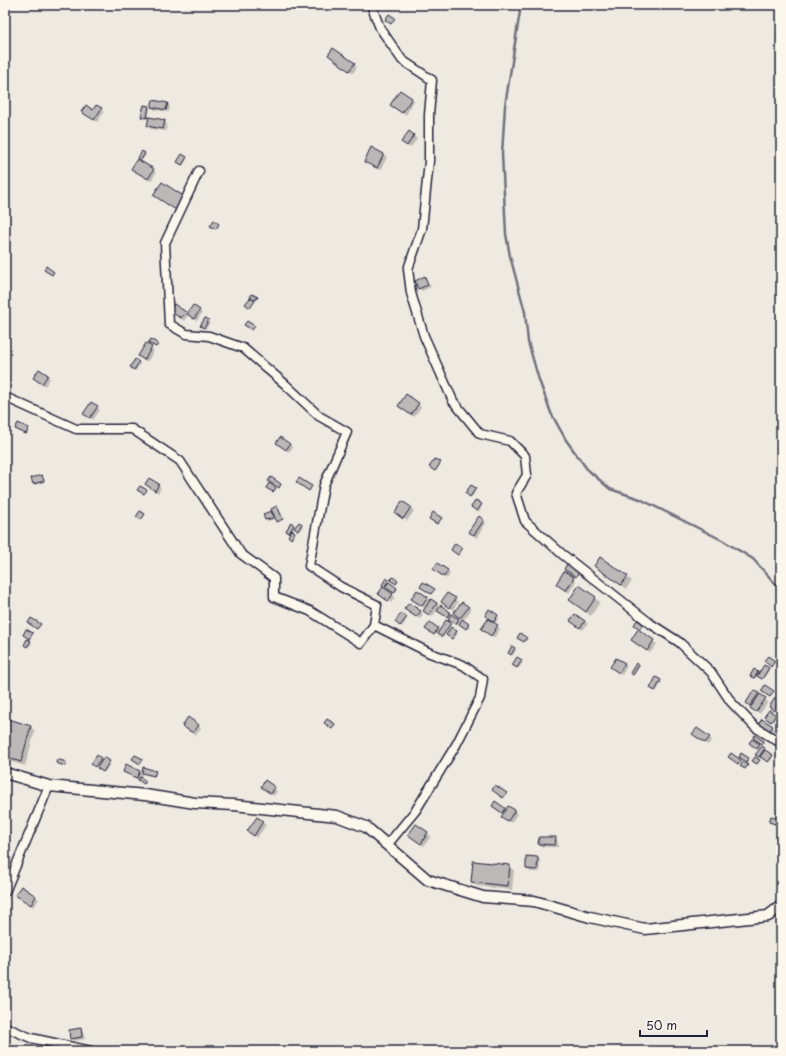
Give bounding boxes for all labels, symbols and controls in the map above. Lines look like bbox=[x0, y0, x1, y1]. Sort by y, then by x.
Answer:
scale bar bbox=[640, 1012, 707, 1038]
text: 50 m bbox=[646, 1016, 677, 1034]

